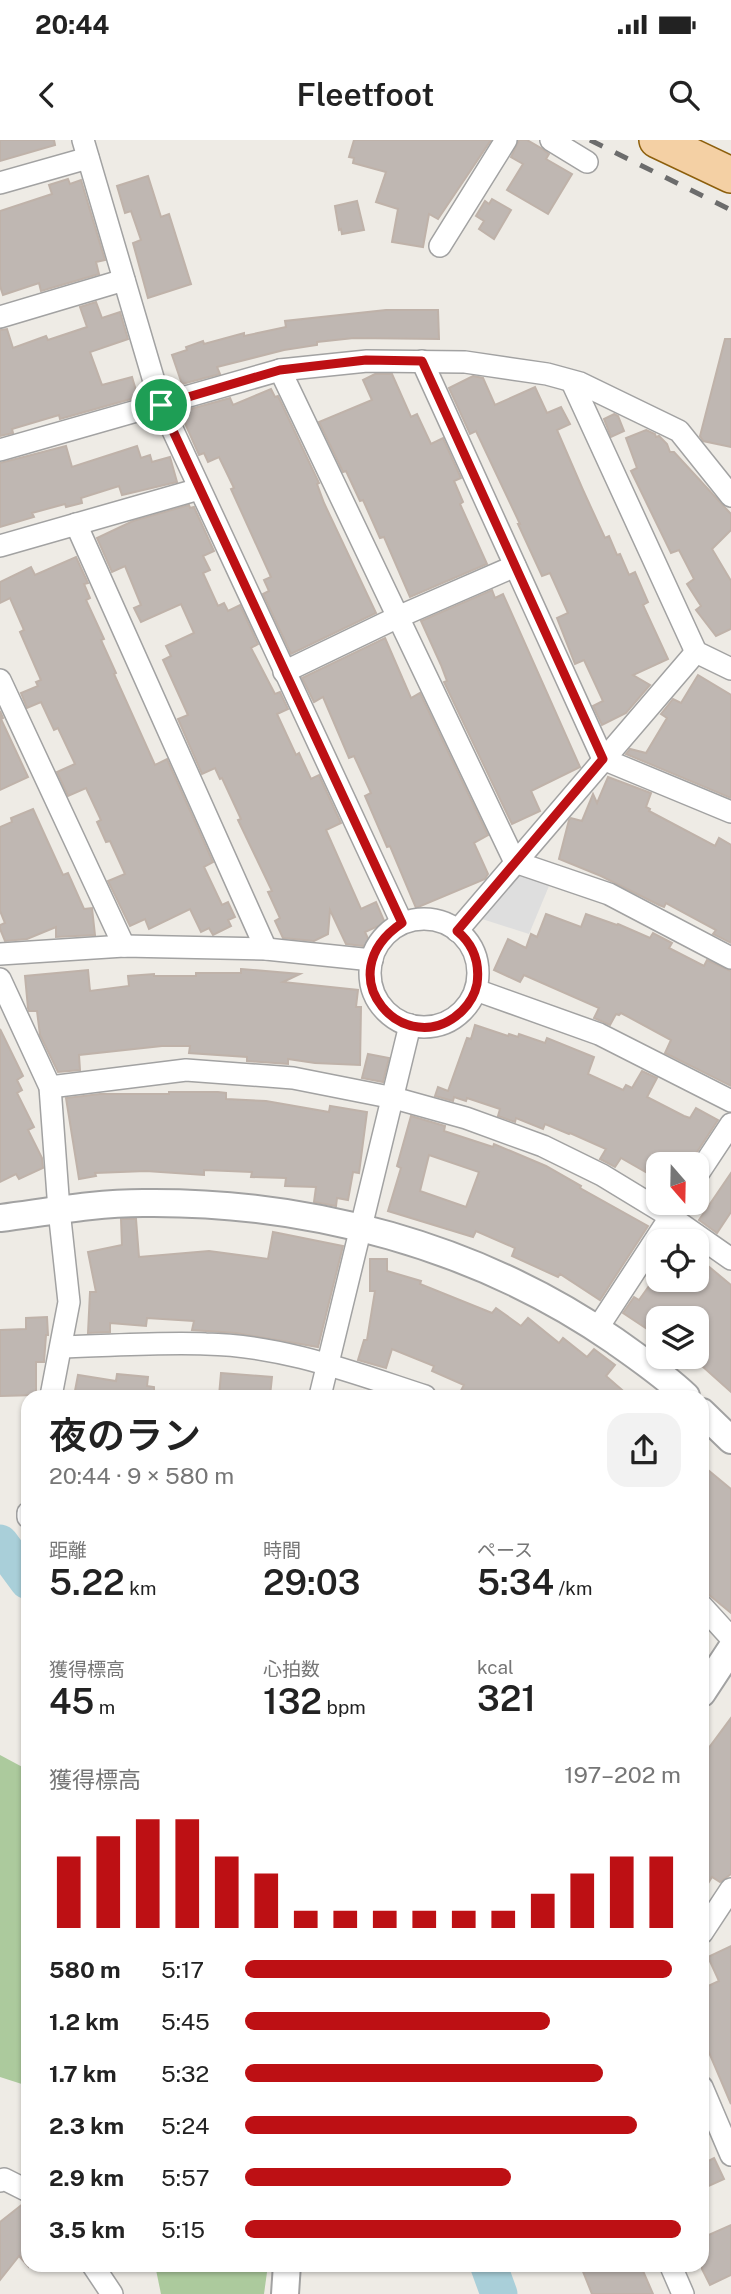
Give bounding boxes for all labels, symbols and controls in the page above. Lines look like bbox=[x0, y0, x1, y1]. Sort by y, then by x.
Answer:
text: 20:44 bbox=[35, 9, 109, 40]
icon: back bbox=[28, 76, 66, 114]
text: Fleetfoot bbox=[297, 76, 434, 113]
icon: search bbox=[665, 76, 703, 114]
pin bbox=[131, 375, 191, 435]
icon: arrive bbox=[142, 386, 180, 424]
north arrow bbox=[646, 1152, 709, 1214]
map controls bbox=[646, 1152, 709, 1369]
button: locate bbox=[646, 1229, 709, 1292]
button: layers bbox=[646, 1306, 709, 1369]
text: 夜のラン bbox=[49, 1413, 201, 1458]
button: share bbox=[607, 1413, 681, 1487]
text: 20:44 · 9 × 580 m bbox=[49, 1462, 234, 1489]
text: 距離 bbox=[49, 1539, 87, 1561]
text: 時間 bbox=[263, 1539, 301, 1561]
text: ペース bbox=[477, 1539, 533, 1561]
text: 5.22 bbox=[49, 1562, 125, 1603]
text: 29:03 bbox=[263, 1562, 360, 1603]
text: 5:34 bbox=[477, 1562, 554, 1603]
text: km bbox=[125, 1577, 156, 1599]
text: /km bbox=[554, 1577, 592, 1599]
text: kcal bbox=[477, 1656, 514, 1678]
text: 獲得標高 bbox=[49, 1658, 125, 1680]
text: 心拍数 bbox=[263, 1658, 320, 1680]
text: 321 bbox=[477, 1678, 536, 1719]
text: 45 bbox=[49, 1681, 94, 1722]
text: 132 bbox=[263, 1681, 322, 1722]
text: m bbox=[94, 1696, 115, 1718]
text: bpm bbox=[322, 1696, 366, 1718]
text: 197–202 m bbox=[564, 1761, 681, 1788]
text: 獲得標高 bbox=[49, 1766, 141, 1793]
text: 580 m bbox=[49, 1956, 121, 1983]
text: 5:17 bbox=[161, 1956, 204, 1983]
text: 1.2 km bbox=[49, 2008, 119, 2035]
text: 5:45 bbox=[161, 2008, 210, 2035]
text: 1.7 km bbox=[49, 2060, 117, 2087]
text: 5:32 bbox=[161, 2060, 209, 2087]
text: 2.3 km bbox=[49, 2112, 124, 2139]
text: 5:24 bbox=[161, 2112, 210, 2139]
text: 2.9 km bbox=[49, 2164, 124, 2191]
text: 5:57 bbox=[161, 2164, 209, 2191]
text: 3.5 km bbox=[49, 2216, 125, 2243]
text: 5:15 bbox=[161, 2216, 205, 2243]

